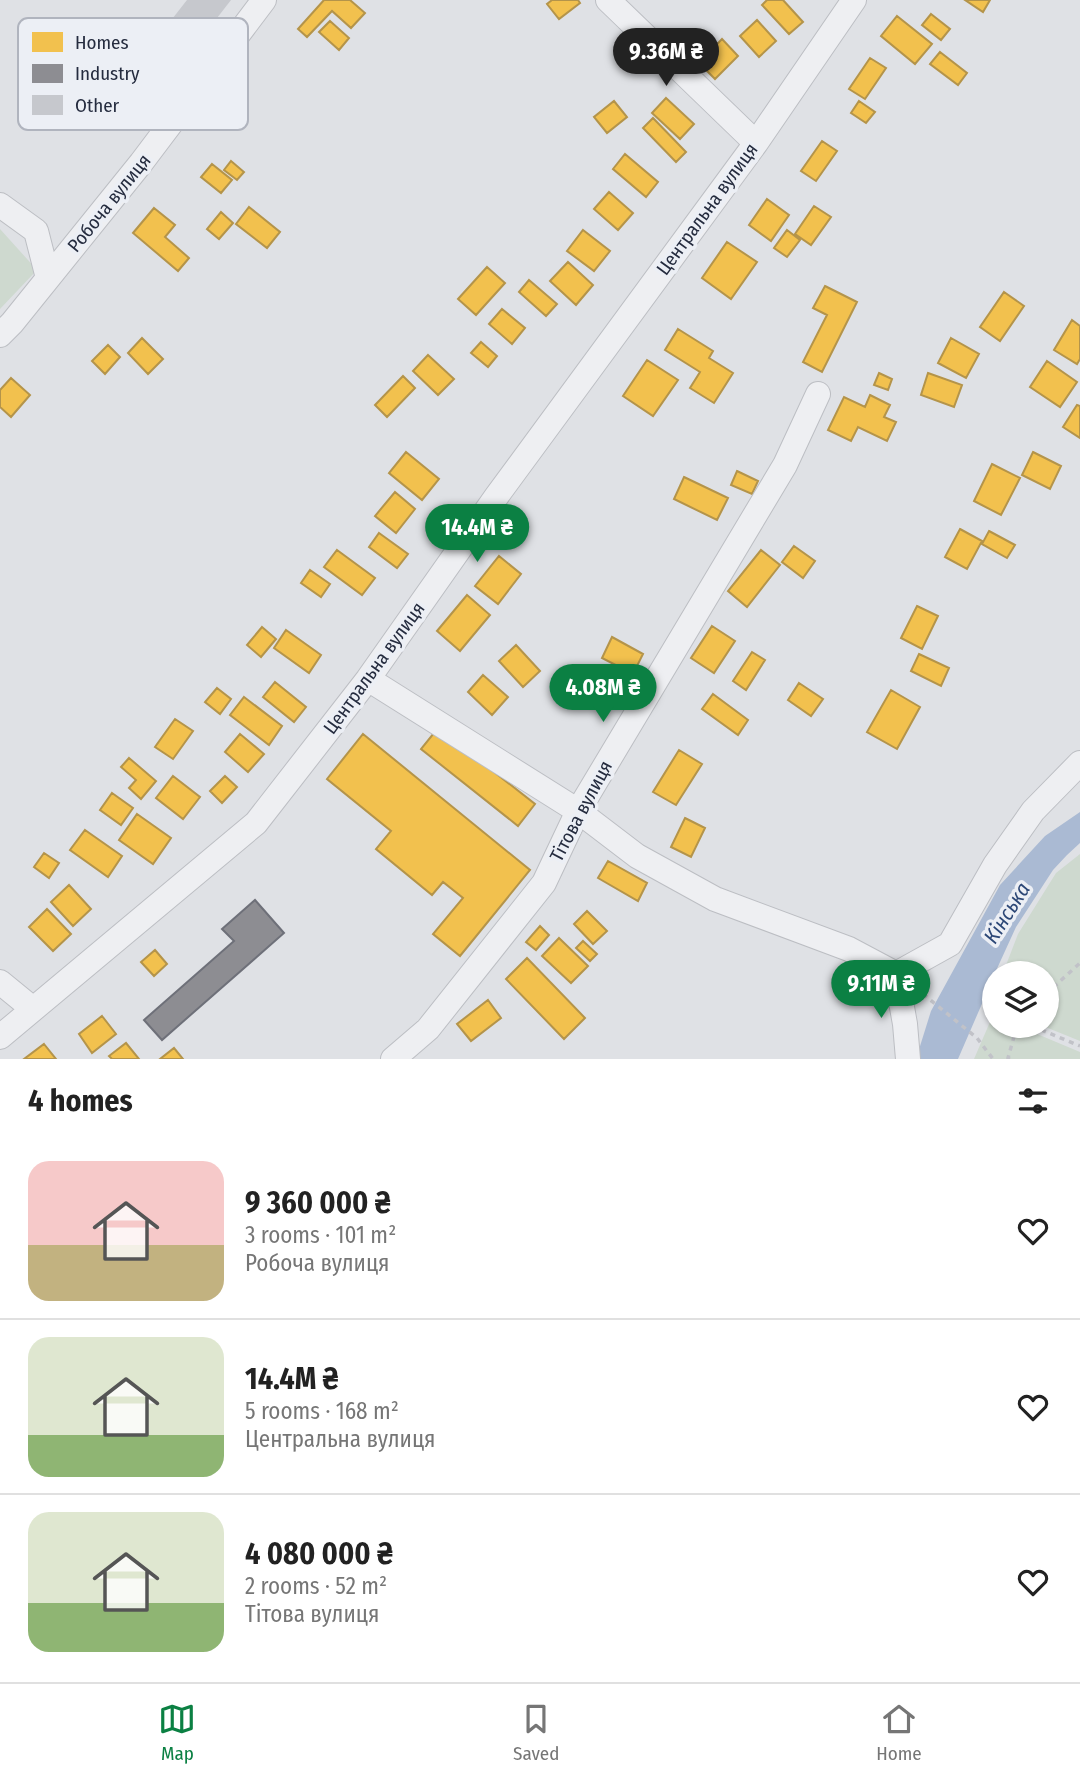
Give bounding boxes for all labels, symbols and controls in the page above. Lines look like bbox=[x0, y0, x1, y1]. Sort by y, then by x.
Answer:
legend bbox=[18, 18, 248, 130]
pin: 9.36M ₴ bbox=[601, 28, 731, 88]
text: Homes bbox=[75, 31, 129, 54]
text: 9.36M ₴ bbox=[629, 37, 703, 65]
text: Industry bbox=[75, 62, 140, 85]
text: Other bbox=[75, 94, 120, 117]
street label: Центральна вулиця bbox=[651, 139, 763, 279]
street label: Робоча вулиця bbox=[62, 149, 156, 257]
pin: 14.4M ₴ bbox=[412, 504, 542, 564]
text: 14.4M ₴ bbox=[441, 513, 513, 541]
street label: Центральна вулиця bbox=[318, 598, 430, 738]
pin: 4.08M ₴ bbox=[538, 664, 668, 724]
text: 4.08M ₴ bbox=[566, 673, 640, 701]
street label: Тітова вулиця bbox=[545, 757, 617, 865]
water label: Кінська bbox=[978, 878, 1036, 948]
pin: 9.11M ₴ bbox=[816, 960, 946, 1020]
map controls bbox=[982, 961, 1059, 1038]
button: layers bbox=[982, 961, 1059, 1038]
text: 9.11M ₴ bbox=[847, 969, 915, 997]
icon: filters bbox=[1014, 1082, 1052, 1120]
text: 4 homes bbox=[28, 1083, 133, 1119]
text: 9 360 000 ₴ bbox=[245, 1185, 391, 1221]
icon: home bbox=[84, 1189, 168, 1273]
icon: heart bbox=[1014, 1212, 1052, 1250]
text: 3 rooms · 101 m² bbox=[245, 1221, 396, 1249]
text: Робоча вулиця bbox=[245, 1249, 390, 1277]
text: 14.4M ₴ bbox=[245, 1361, 338, 1397]
icon: home bbox=[84, 1365, 168, 1449]
icon: heart bbox=[1014, 1388, 1052, 1426]
text: 5 rooms · 168 m² bbox=[245, 1397, 399, 1425]
text: Центральна вулиця bbox=[245, 1425, 436, 1453]
text: 4 080 000 ₴ bbox=[245, 1536, 393, 1572]
icon: home bbox=[84, 1540, 168, 1624]
icon: heart bbox=[1014, 1563, 1052, 1601]
text: 2 rooms · 52 m² bbox=[245, 1572, 387, 1600]
text: Тітова вулиця bbox=[245, 1600, 379, 1628]
tab: Map bbox=[158, 1700, 196, 1765]
tab: Saved bbox=[513, 1700, 559, 1765]
tab: Home bbox=[876, 1700, 922, 1765]

